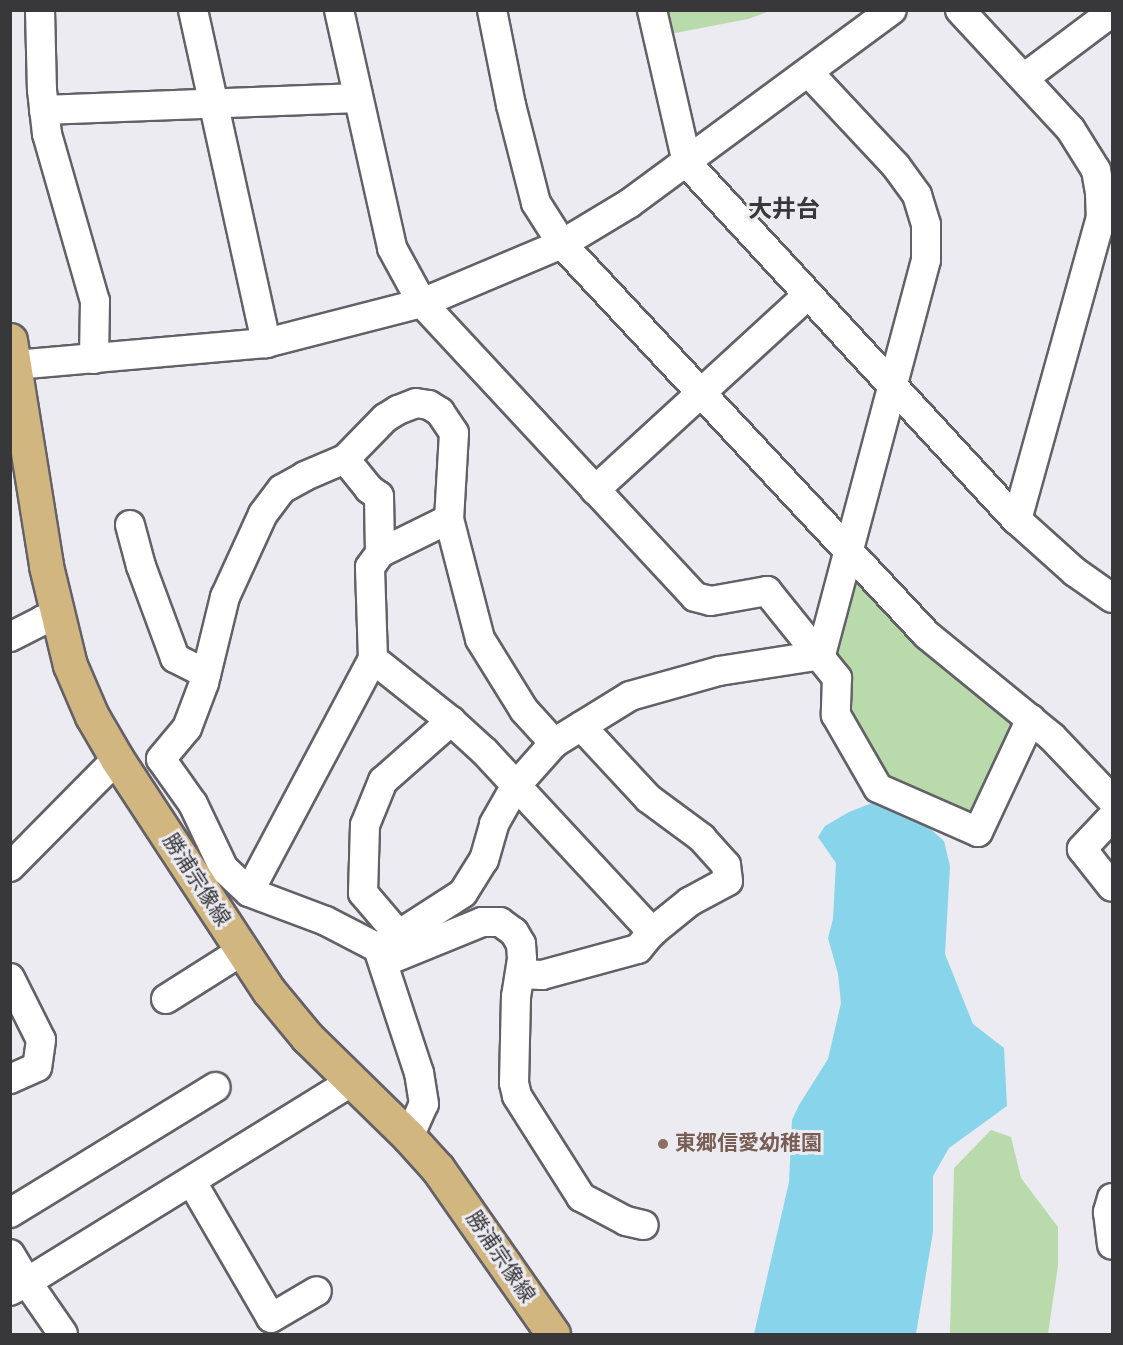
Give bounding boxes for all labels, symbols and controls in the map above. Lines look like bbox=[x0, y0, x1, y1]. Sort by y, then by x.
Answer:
district label: 大井台 bbox=[748, 197, 820, 225]
street label: 勝浦宗像線 bbox=[157, 829, 235, 931]
place label: 東郷信愛幼稚園 bbox=[675, 1131, 822, 1157]
marker: 東郷信愛幼稚園 bbox=[656, 1137, 670, 1151]
street label: 勝浦宗像線 bbox=[460, 1206, 540, 1308]

